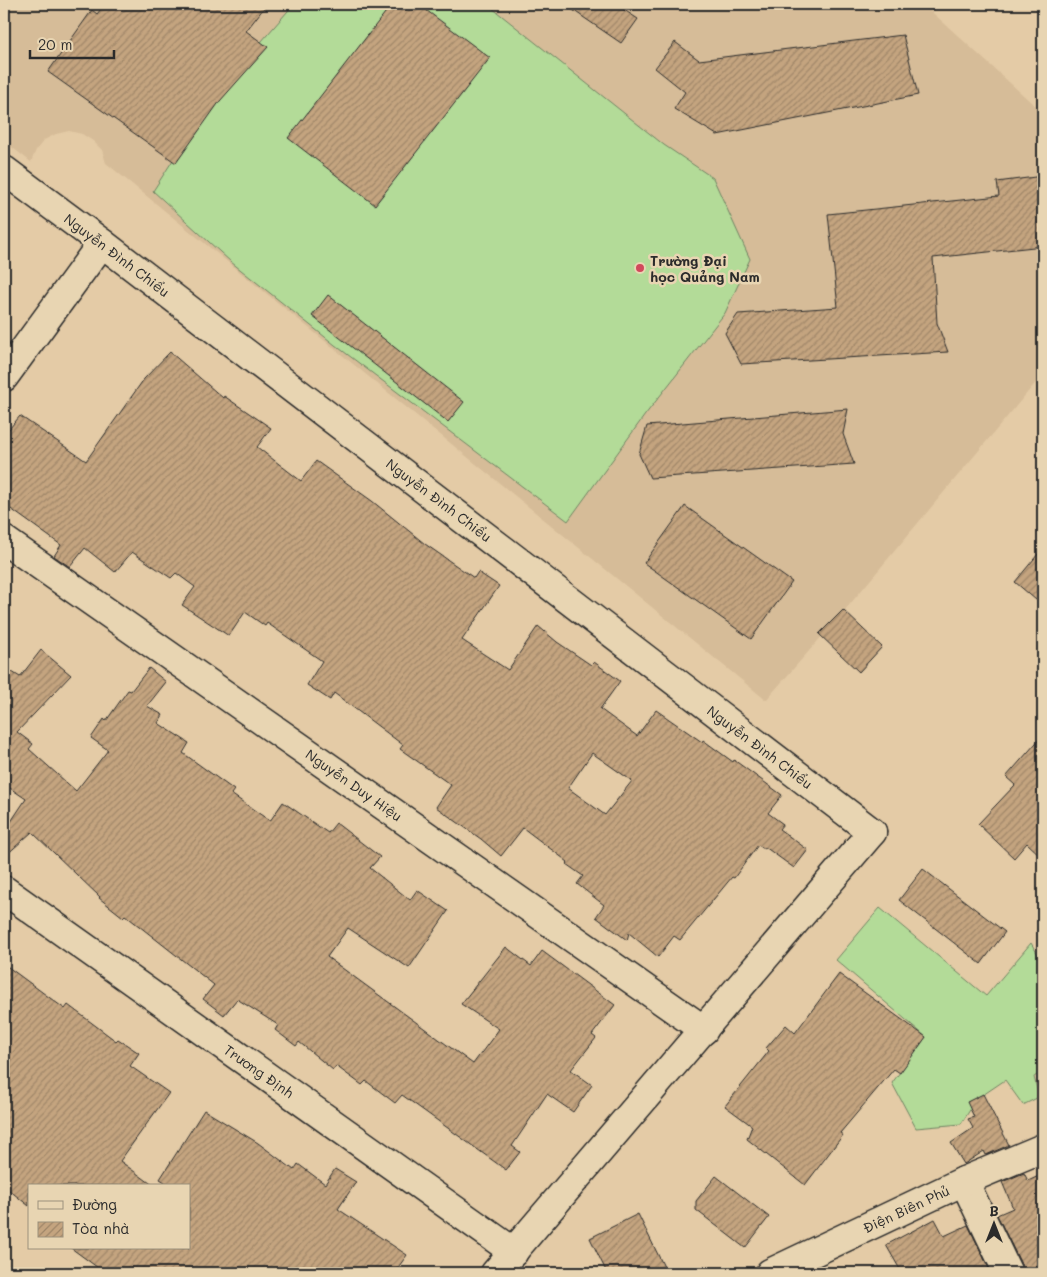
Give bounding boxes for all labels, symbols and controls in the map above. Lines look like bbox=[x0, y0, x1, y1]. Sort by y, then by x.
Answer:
scale bar bbox=[30, 28, 114, 60]
text: 20 m bbox=[38, 34, 72, 54]
street label: Nguyễn Đình Chiểu bbox=[60, 209, 174, 301]
place label: Trường Đại học Quảng Nam bbox=[650, 251, 760, 286]
marker: Trường Đại học Quảng Nam bbox=[634, 262, 646, 274]
street label: Nguyễn Đình Chiểu bbox=[382, 454, 496, 546]
street label: Nguyễn Đình Chiểu bbox=[703, 701, 817, 793]
street label: Nguyễn Duy Hiệu bbox=[302, 745, 406, 825]
street label: Trương Định bbox=[220, 1040, 298, 1102]
street label: Điện Biên Phủ bbox=[860, 1181, 952, 1237]
legend bbox=[28, 1184, 190, 1250]
text: Đường bbox=[72, 1194, 117, 1214]
north arrow bbox=[970, 1200, 1020, 1250]
text: B bbox=[989, 1201, 999, 1220]
text: Tòa nhà bbox=[72, 1218, 130, 1238]

